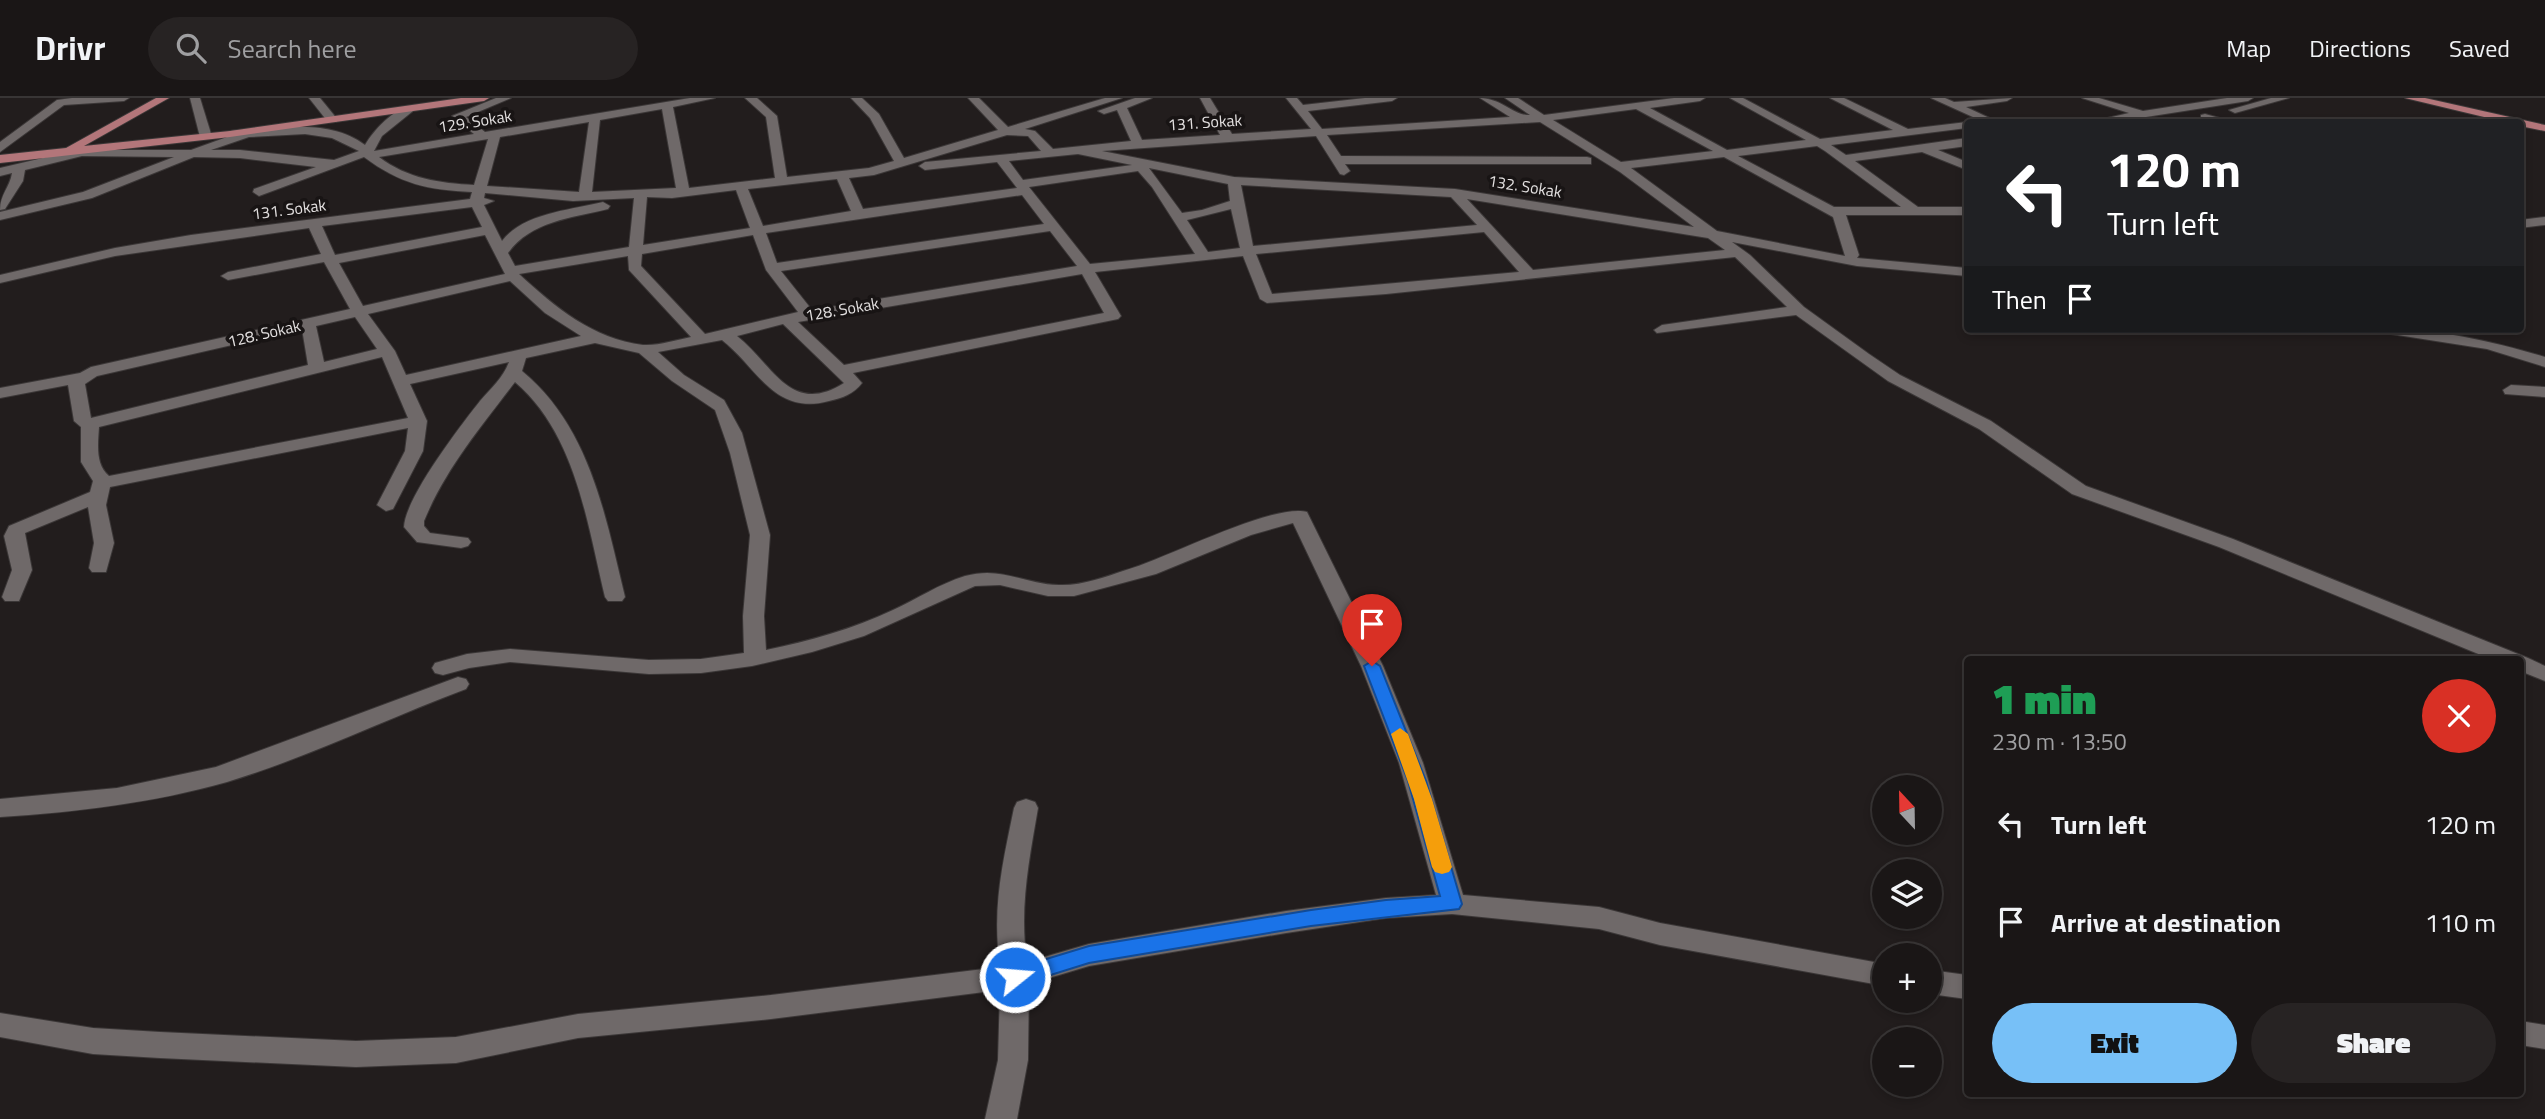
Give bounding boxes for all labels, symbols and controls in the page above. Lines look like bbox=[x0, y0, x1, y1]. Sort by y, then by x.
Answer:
search box bbox=[148, 17, 638, 80]
text: Drivr bbox=[35, 23, 106, 73]
icon: search bbox=[172, 29, 210, 67]
text: Search here bbox=[228, 29, 357, 68]
text: Map bbox=[2226, 30, 2271, 66]
text: Directions bbox=[2309, 30, 2411, 66]
text: Saved bbox=[2449, 30, 2510, 66]
street label: 129. Sokak bbox=[436, 103, 514, 139]
street label: 131. Sokak bbox=[1167, 107, 1243, 137]
text: 120 m bbox=[2107, 131, 2241, 206]
icon: left bbox=[1992, 147, 2083, 238]
street label: 132. Sokak bbox=[1486, 168, 1564, 204]
street label: 131. Sokak bbox=[251, 193, 328, 225]
text: Turn left bbox=[2107, 199, 2219, 247]
text: Then bbox=[1992, 280, 2047, 319]
icon: arrive bbox=[2061, 280, 2099, 318]
street label: 128. Sokak bbox=[803, 291, 881, 327]
street label: 128. Sokak bbox=[225, 313, 303, 353]
pin bbox=[1342, 594, 1402, 666]
icon: arrive bbox=[1353, 605, 1391, 643]
text: 1 min bbox=[1992, 666, 2096, 730]
button: close bbox=[2422, 679, 2496, 753]
text: 230 m · 13:50 bbox=[1992, 724, 2127, 759]
north arrow bbox=[1872, 775, 1942, 845]
map controls bbox=[1872, 775, 1942, 1097]
icon: left bbox=[1992, 805, 2030, 843]
text: Turn left bbox=[2051, 805, 2146, 844]
text: 120 m bbox=[2425, 805, 2496, 844]
button: layers bbox=[1872, 859, 1942, 929]
icon: arrive bbox=[1992, 903, 2030, 941]
text: Arrive at destination bbox=[2051, 903, 2281, 942]
text: 110 m bbox=[2425, 903, 2496, 942]
position arrow bbox=[978, 940, 1052, 1014]
button: + bbox=[1872, 943, 1942, 1013]
button: Exit bbox=[1992, 1003, 2237, 1083]
button: Share bbox=[2251, 1003, 2496, 1083]
button: − bbox=[1872, 1027, 1942, 1097]

